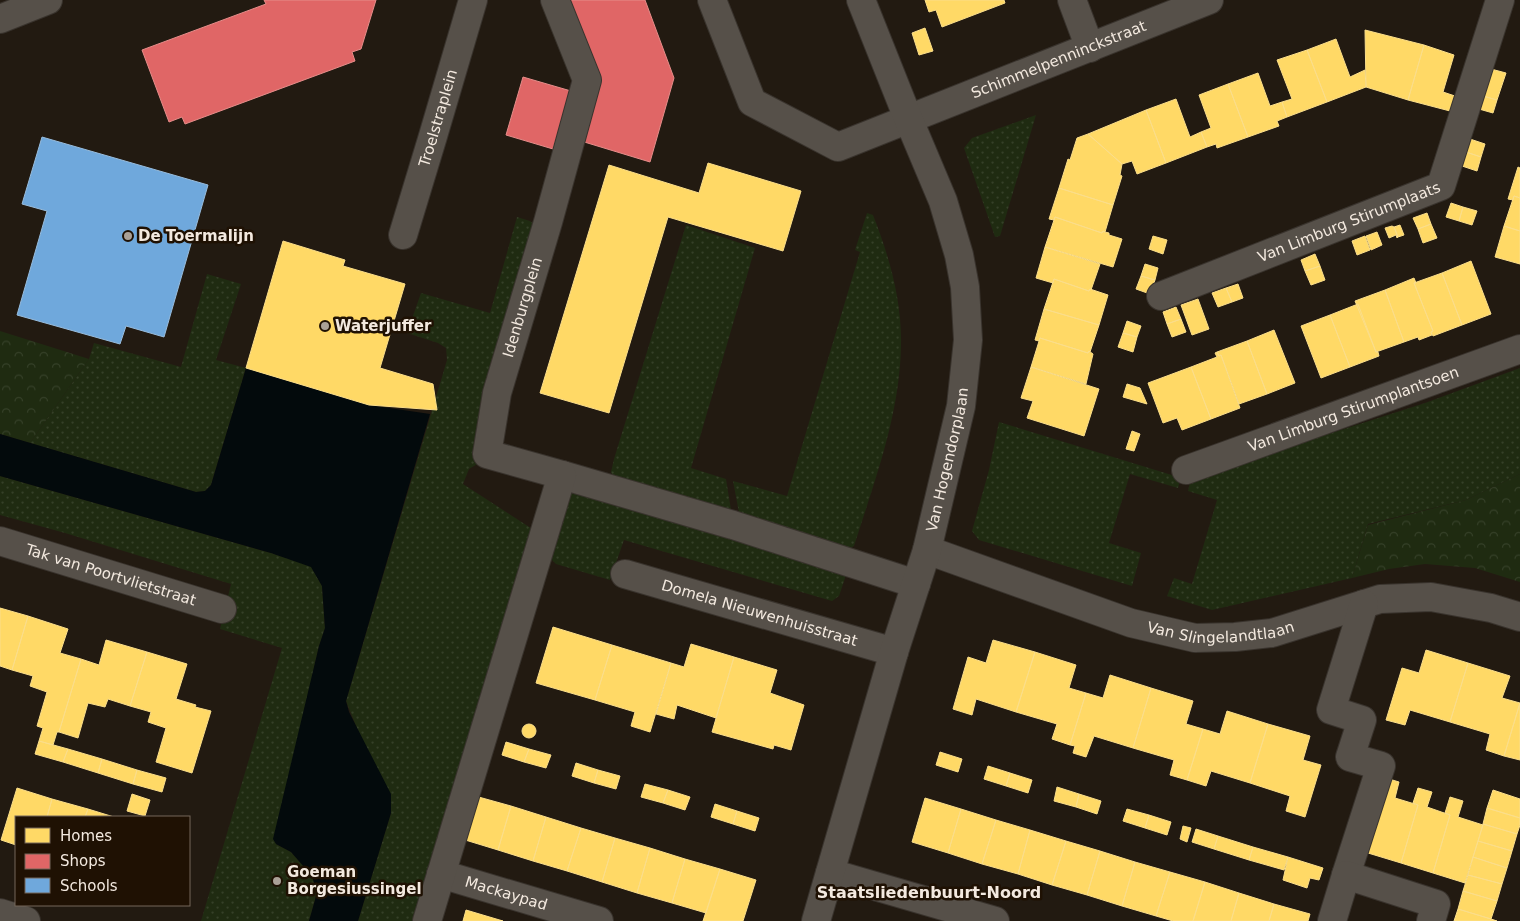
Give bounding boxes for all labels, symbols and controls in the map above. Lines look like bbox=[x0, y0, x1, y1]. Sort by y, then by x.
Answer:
street label: Schimmelpenninckstraat bbox=[969, 17, 1149, 102]
street label: Troelstraplein bbox=[415, 67, 461, 170]
street label: Van Limburg Stirumplaats bbox=[1255, 178, 1443, 266]
place label: De Toermalijn bbox=[138, 227, 254, 245]
marker: De Toermalijn bbox=[122, 230, 134, 242]
street label: Idenburgplein bbox=[499, 255, 546, 360]
place label: Waterjuffer bbox=[335, 317, 432, 335]
marker: Waterjuffer bbox=[319, 320, 331, 332]
street label: Van Limburg Stirumplantsoen bbox=[1245, 363, 1461, 456]
street label: Van Hogendorplaan bbox=[923, 386, 972, 534]
street label: Tak van Poortvlietstraat bbox=[23, 540, 198, 610]
street label: Domela Nieuwenhuisstraat bbox=[659, 576, 860, 650]
street label: Van Slingelandtlaan bbox=[1145, 618, 1297, 647]
legend bbox=[15, 816, 190, 906]
text: Homes bbox=[60, 827, 112, 845]
text: Shops bbox=[60, 852, 106, 870]
place label: Goeman Borgesiussingel bbox=[287, 863, 422, 898]
street label: Mackaypad bbox=[463, 873, 550, 914]
marker: Goeman Borgesiussingel bbox=[271, 875, 283, 887]
text: Schools bbox=[60, 877, 118, 895]
district label: Staatsliedenbuurt-Noord bbox=[817, 883, 1041, 902]

